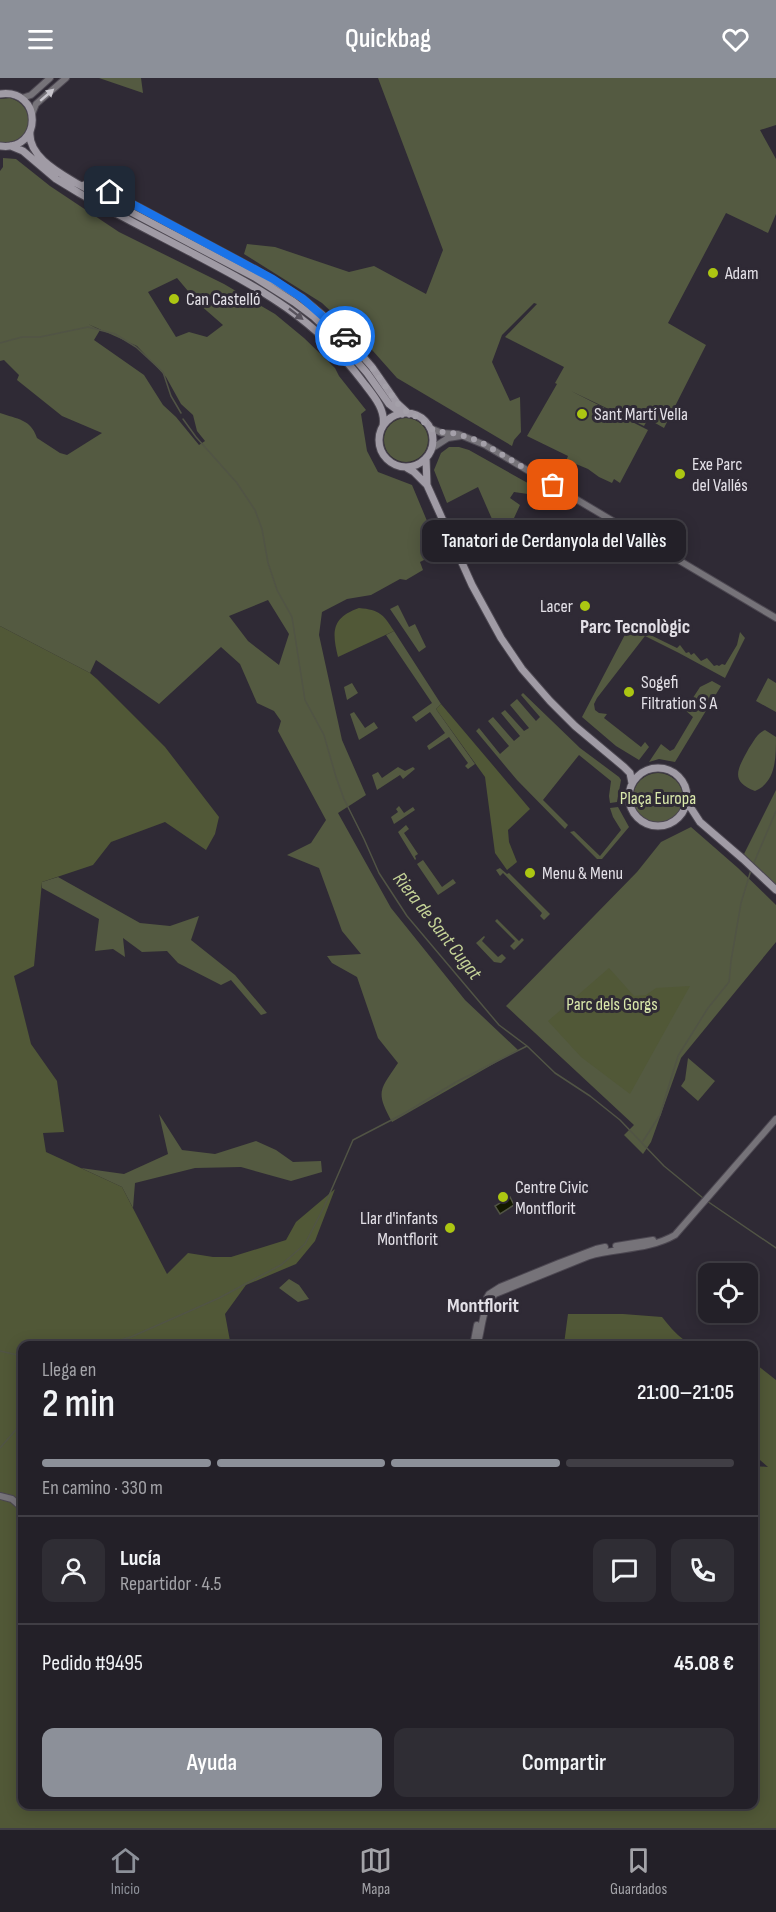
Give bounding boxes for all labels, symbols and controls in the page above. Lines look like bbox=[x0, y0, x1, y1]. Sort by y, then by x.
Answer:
icon: menu bbox=[24, 23, 57, 56]
text: Quickbag bbox=[345, 23, 431, 55]
icon: heart bbox=[719, 23, 752, 56]
one-way arrow bbox=[39, 88, 55, 101]
pin bbox=[84, 166, 135, 217]
icon: home bbox=[93, 175, 126, 208]
place label: Adam bbox=[724, 263, 758, 284]
marker: Adam bbox=[706, 266, 720, 280]
place label: Can Castelló bbox=[186, 289, 260, 310]
marker: Can Castelló bbox=[167, 292, 181, 306]
courier bbox=[315, 306, 375, 366]
one-way arrow bbox=[288, 307, 303, 319]
icon: car bbox=[329, 320, 362, 353]
place label: Sant Martí Vella bbox=[594, 404, 688, 425]
marker: Sant Martí Vella bbox=[575, 407, 589, 421]
place label: Exe Parc del Vallés bbox=[692, 454, 748, 496]
pin bbox=[527, 459, 578, 510]
marker: Exe Parc del Vallés bbox=[673, 467, 687, 481]
icon: bag bbox=[536, 468, 569, 501]
callout: Tanatori de Cerdanyola del Vallès bbox=[421, 521, 685, 563]
text: Tanatori de Cerdanyola del Vallès bbox=[442, 529, 666, 553]
place label: Lacer bbox=[540, 596, 573, 617]
marker: Lacer bbox=[578, 599, 592, 613]
district label: Parc Tecnològic bbox=[580, 615, 690, 639]
place label: Sogefi Filtration S A bbox=[641, 672, 718, 714]
marker: Sogefi Filtration S A bbox=[622, 685, 636, 699]
park label: Plaça Europa bbox=[620, 788, 696, 809]
place label: Menu & Menu bbox=[542, 863, 623, 884]
marker: Menu & Menu bbox=[523, 866, 537, 880]
water label: Riera de Sant Cugat bbox=[387, 867, 487, 985]
park label: Parc dels Gorgs bbox=[566, 994, 658, 1015]
place label: Centre Civic Montflorit bbox=[515, 1177, 589, 1219]
marker: Centre Civic Montflorit bbox=[496, 1190, 510, 1204]
place label: Llar d'infants Montflorit bbox=[360, 1208, 439, 1250]
marker: Llar d'infants Montflorit bbox=[443, 1221, 457, 1235]
map controls bbox=[698, 1263, 758, 1323]
button: locate bbox=[698, 1263, 758, 1323]
district label: Montflorit bbox=[447, 1294, 519, 1318]
text: Llega en bbox=[42, 1358, 96, 1382]
text: 21:00–21:05 bbox=[637, 1379, 734, 1406]
text: 2 min bbox=[42, 1381, 115, 1428]
text: En camino · 330 m bbox=[42, 1476, 163, 1500]
button: person bbox=[42, 1539, 105, 1602]
button: chat bbox=[593, 1539, 656, 1602]
button: phone bbox=[671, 1539, 734, 1602]
text: Lucía bbox=[120, 1545, 161, 1572]
text: Repartidor · 4.5 bbox=[120, 1572, 222, 1596]
text: Pedido #9495 bbox=[42, 1650, 143, 1677]
text: 45.08 € bbox=[674, 1650, 734, 1677]
button: Ayuda bbox=[42, 1728, 382, 1797]
button: Compartir bbox=[394, 1728, 734, 1797]
tab: Inicio bbox=[109, 1844, 142, 1899]
tab: Mapa bbox=[359, 1844, 392, 1899]
tab: Guardados bbox=[610, 1844, 667, 1899]

